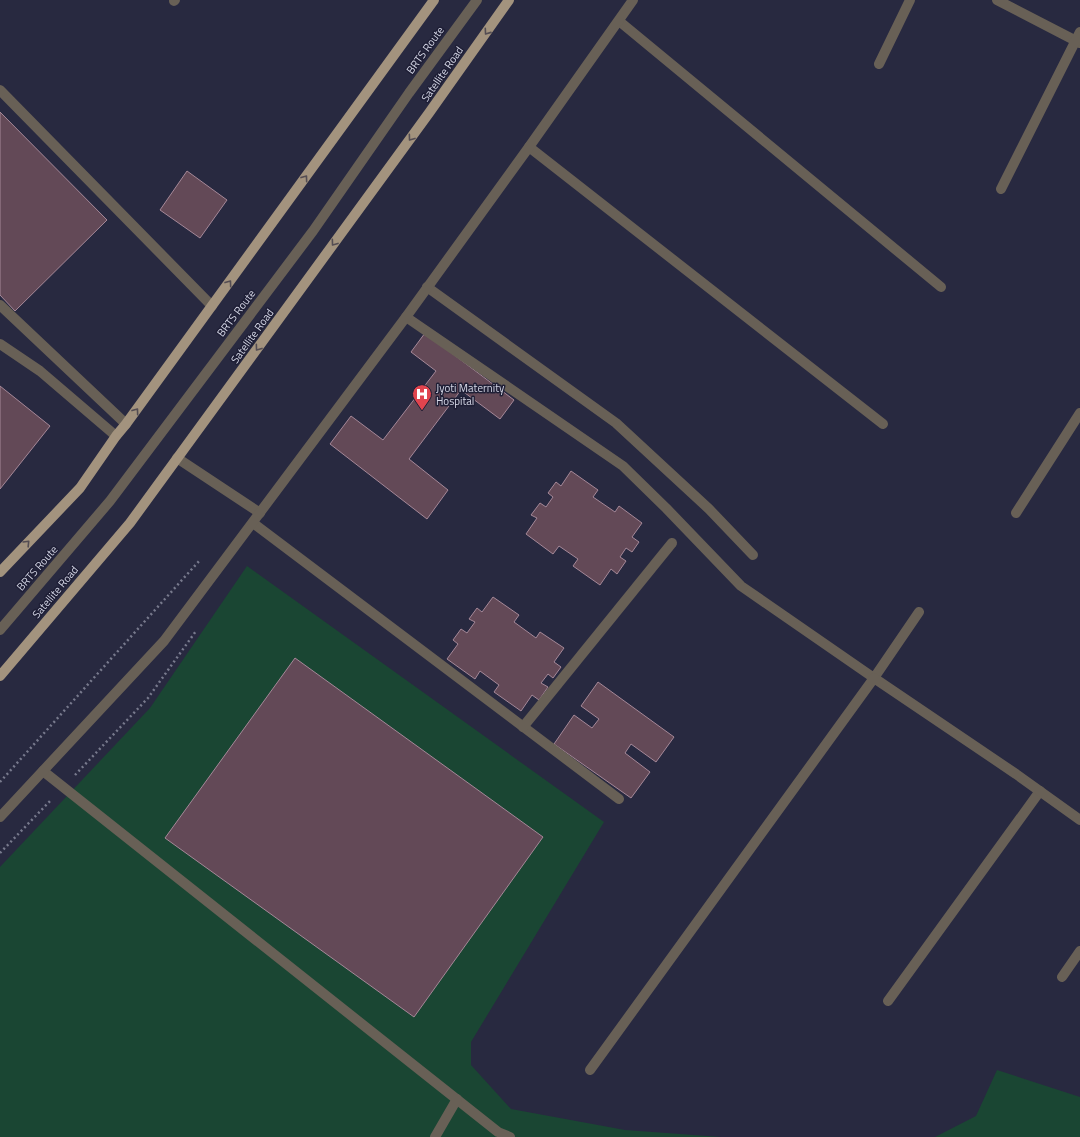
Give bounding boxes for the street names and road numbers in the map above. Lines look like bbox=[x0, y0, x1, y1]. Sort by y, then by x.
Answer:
street label: BRTS Route bbox=[402, 23, 448, 77]
street label: Satellite Road bbox=[417, 43, 467, 105]
street label: BRTS Route bbox=[213, 286, 259, 340]
street label: Satellite Road bbox=[227, 305, 277, 367]
street label: BRTS Route bbox=[13, 542, 61, 594]
street label: Satellite Road bbox=[28, 562, 82, 622]

